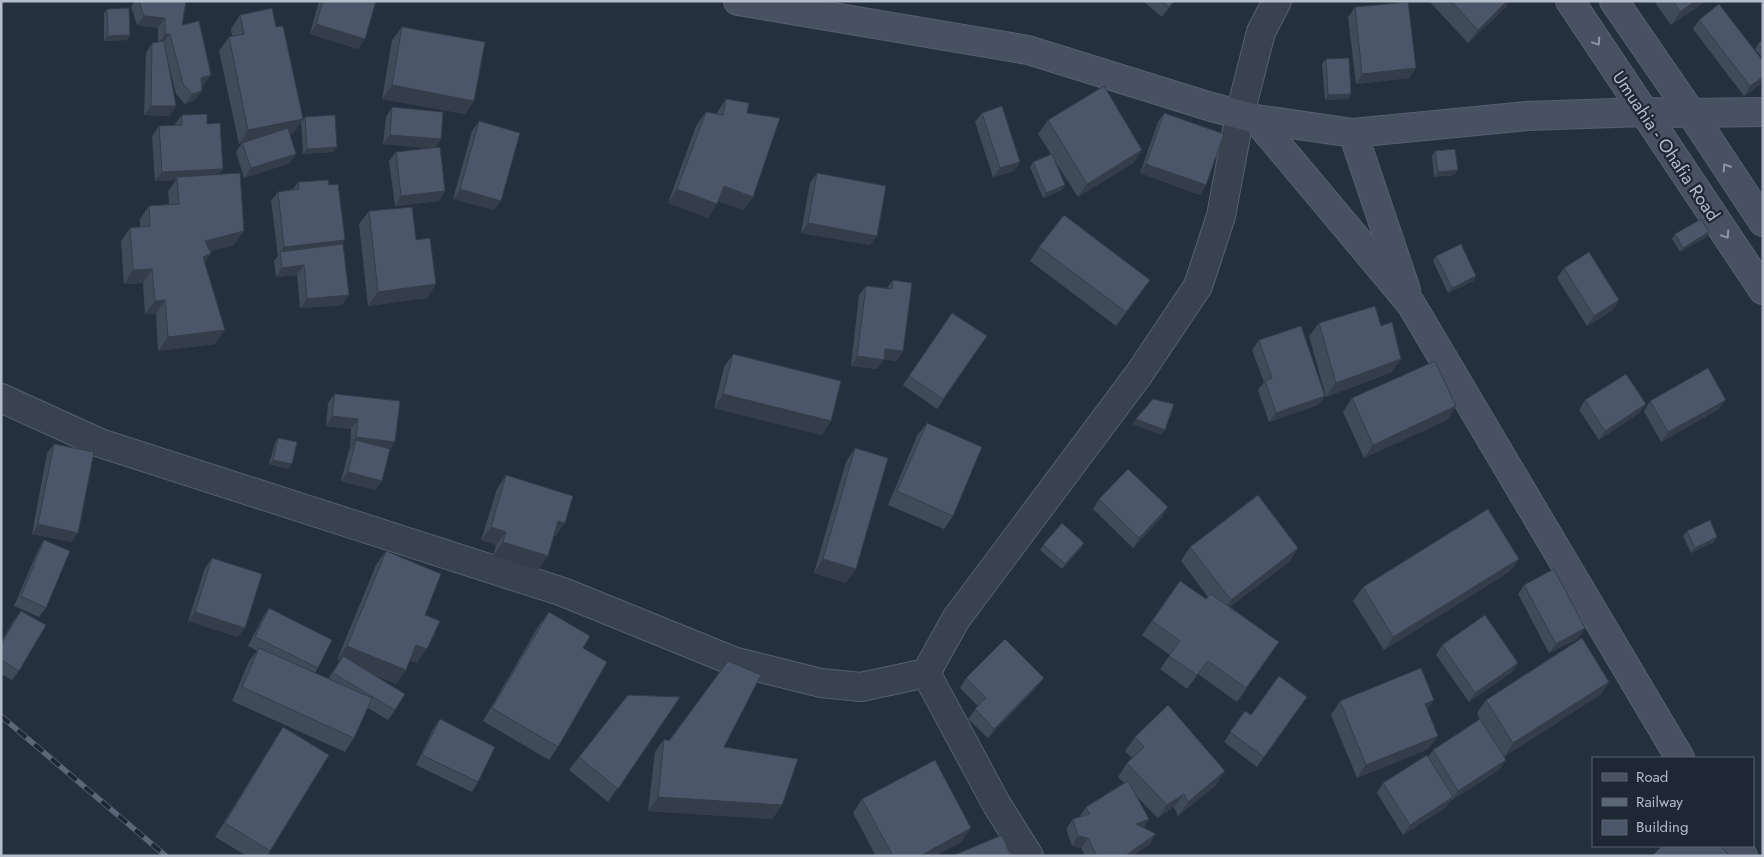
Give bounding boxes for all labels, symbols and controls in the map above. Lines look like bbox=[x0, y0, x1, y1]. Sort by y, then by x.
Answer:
one-way arrow bbox=[1591, 36, 1600, 46]
street label: Umuahia - Ohafia Road bbox=[1606, 66, 1726, 226]
one-way arrow bbox=[1723, 163, 1733, 172]
one-way arrow bbox=[1720, 229, 1729, 239]
legend bbox=[1592, 757, 1754, 847]
text: Road bbox=[1636, 766, 1668, 788]
text: Railway bbox=[1636, 791, 1683, 813]
text: Building bbox=[1636, 816, 1688, 838]

